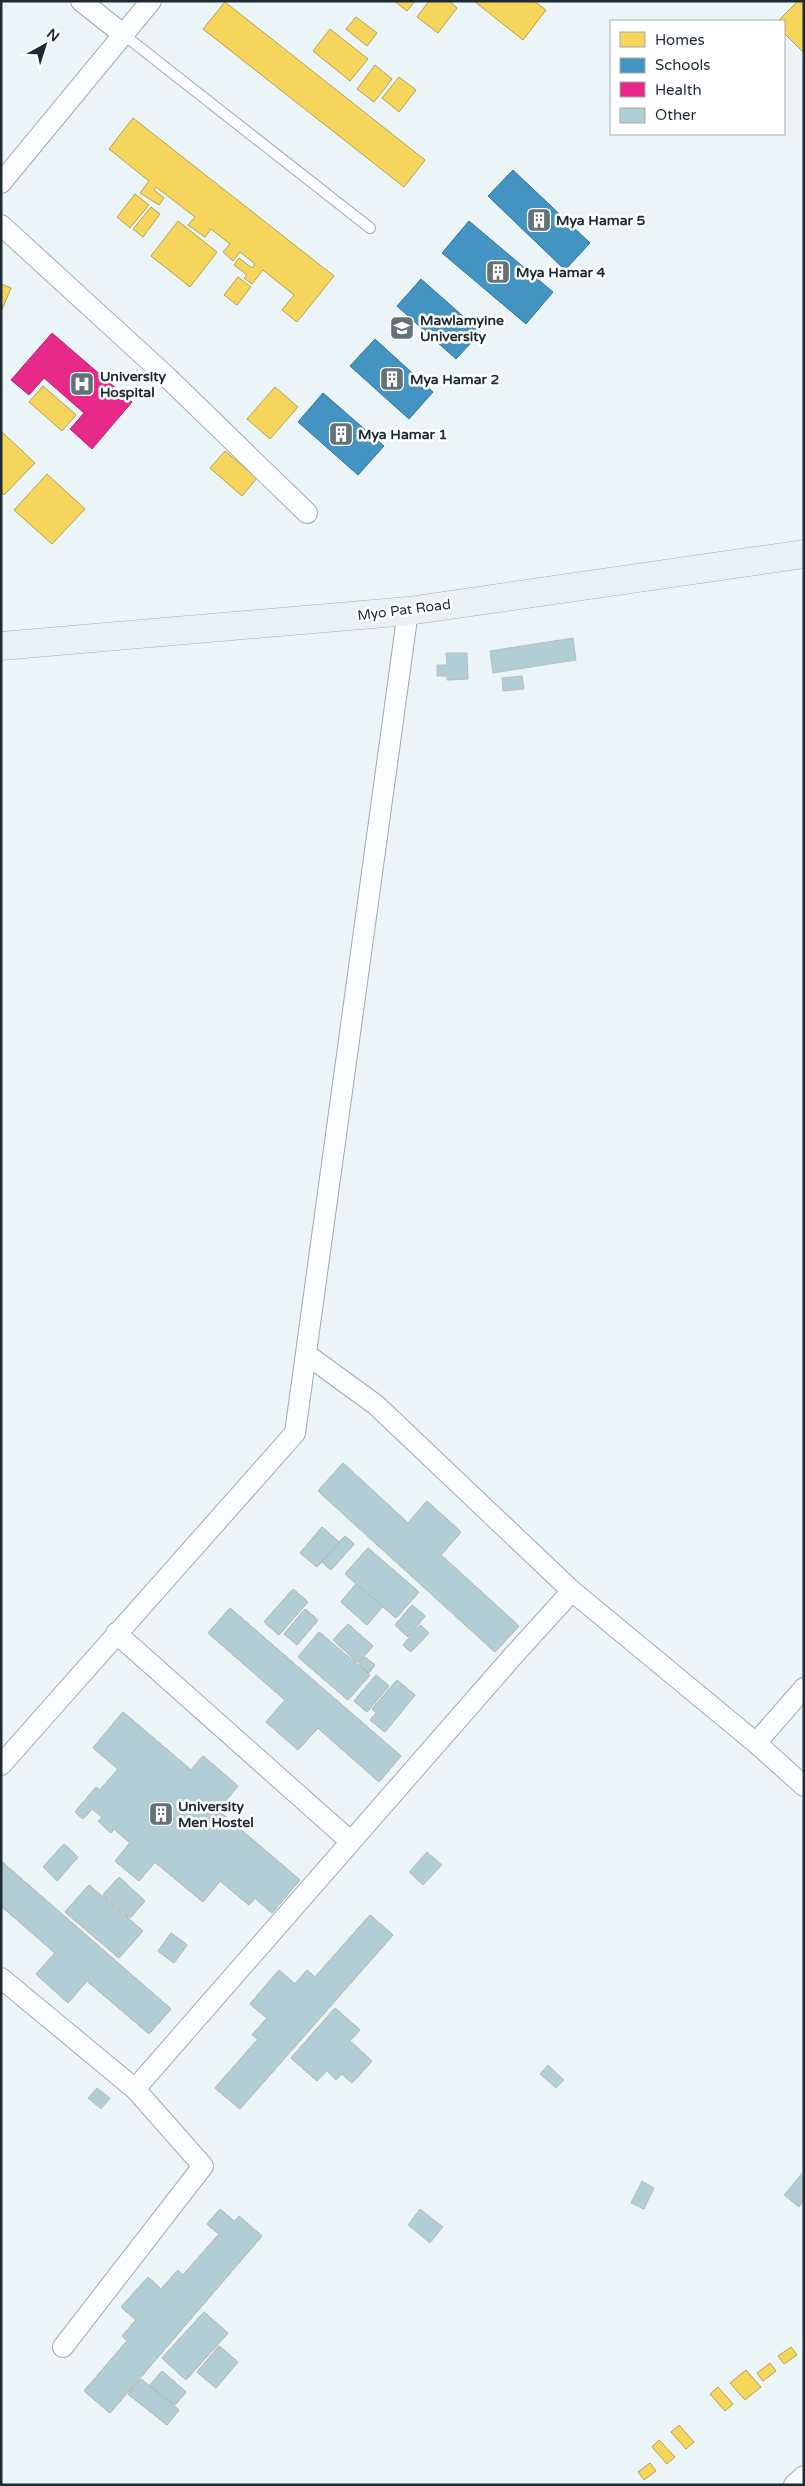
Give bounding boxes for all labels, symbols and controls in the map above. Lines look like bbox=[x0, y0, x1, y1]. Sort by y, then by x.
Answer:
north arrow bbox=[20, 20, 70, 70]
legend bbox=[610, 20, 785, 135]
text: N bbox=[43, 25, 63, 45]
text: Homes bbox=[655, 31, 705, 49]
text: Schools bbox=[655, 56, 711, 74]
text: Health bbox=[655, 81, 702, 99]
text: Other bbox=[655, 106, 697, 124]
building icon: Mya Hamar 5 bbox=[526, 207, 552, 233]
place label: Mya Hamar 5 bbox=[556, 212, 645, 229]
building icon: Mya Hamar 4 bbox=[485, 259, 511, 285]
place label: Mya Hamar 4 bbox=[516, 264, 605, 281]
place label: Mawlamyine University bbox=[420, 312, 504, 345]
school or university icon: Mawlamyine University bbox=[389, 315, 415, 341]
building icon: Mya Hamar 2 bbox=[379, 366, 405, 392]
place label: University Hospital bbox=[100, 368, 166, 401]
hospital icon: University Hospital bbox=[69, 371, 95, 397]
place label: Mya Hamar 2 bbox=[410, 371, 499, 388]
building icon: Mya Hamar 1 bbox=[328, 421, 354, 447]
place label: Mya Hamar 1 bbox=[358, 426, 447, 443]
street label: Myo Pat Road bbox=[356, 596, 452, 624]
place label: University Men Hostel bbox=[178, 1798, 254, 1831]
building icon: University Men Hostel bbox=[148, 1801, 174, 1827]

